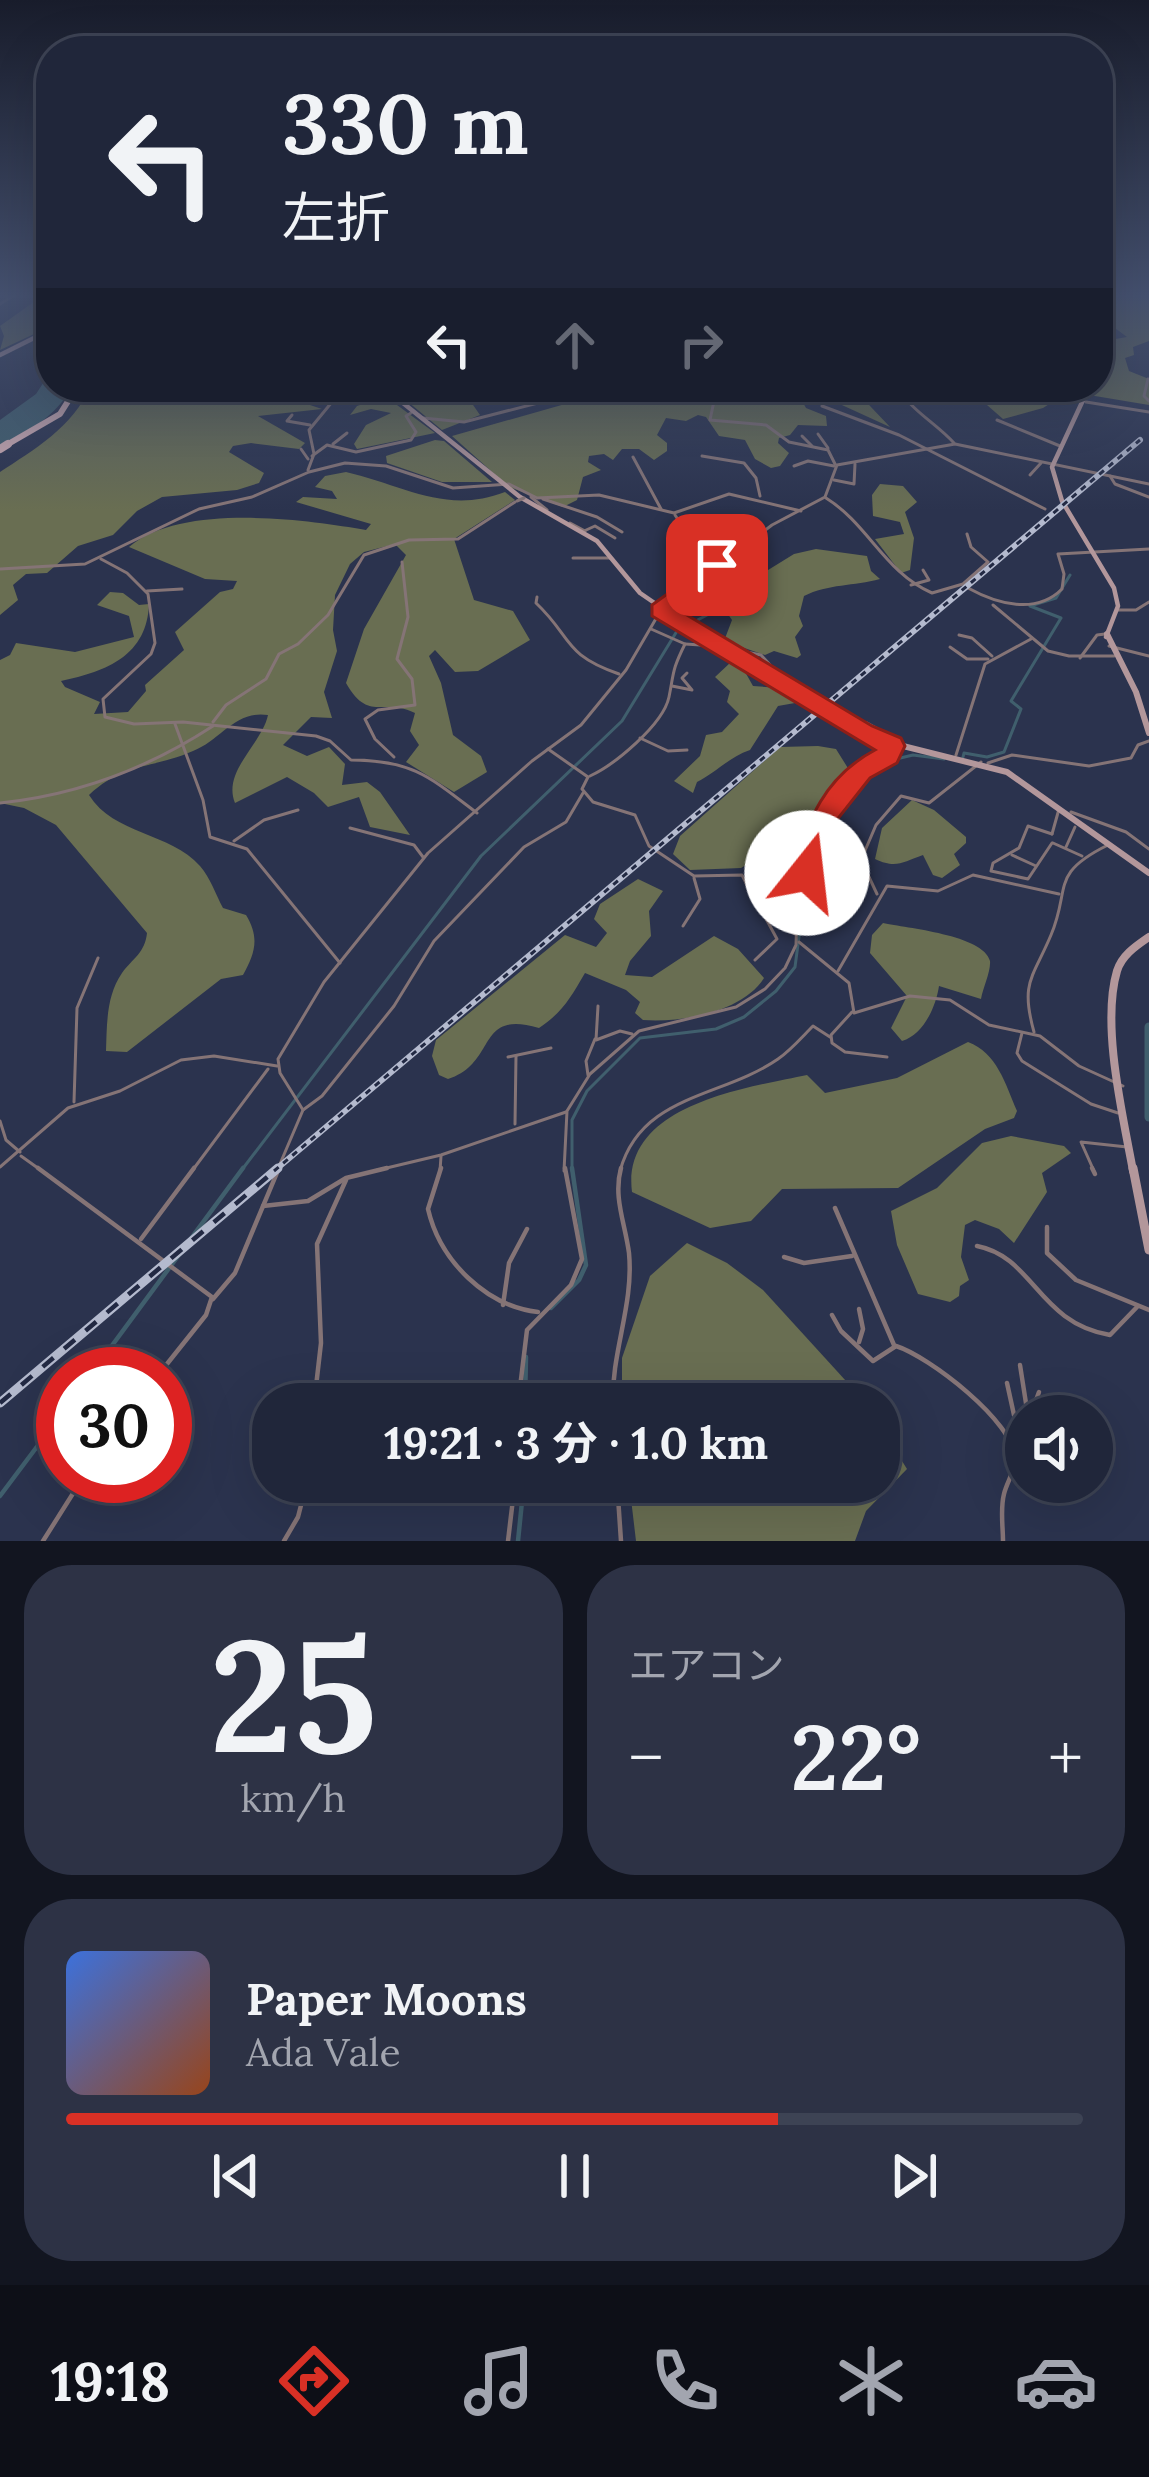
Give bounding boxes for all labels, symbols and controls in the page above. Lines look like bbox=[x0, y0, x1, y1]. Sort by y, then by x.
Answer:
text: 330 m bbox=[282, 69, 529, 177]
icon: left bbox=[84, 84, 240, 240]
text: 左折 bbox=[282, 183, 390, 252]
icon: left bbox=[416, 312, 482, 378]
icon: ahead bbox=[542, 312, 608, 378]
icon: right bbox=[668, 312, 734, 378]
pin bbox=[666, 514, 768, 616]
icon: arrive bbox=[684, 532, 750, 598]
position arrow bbox=[744, 810, 870, 936]
speed limit sign: 30 bbox=[36, 1347, 192, 1503]
map controls bbox=[1005, 1395, 1113, 1503]
button: sound bbox=[1005, 1395, 1113, 1503]
text: 19:21 · 3 分 · 1.0 km bbox=[384, 1414, 768, 1471]
text: 25 bbox=[210, 1595, 377, 1795]
text: エアコン bbox=[629, 1640, 785, 1690]
text: 22° bbox=[791, 1699, 921, 1815]
text: − bbox=[629, 1715, 663, 1799]
text: + bbox=[1048, 1715, 1083, 1799]
text: km/h bbox=[241, 1773, 346, 1823]
text: Paper Moons bbox=[246, 1970, 527, 2027]
text: Ada Vale bbox=[246, 2027, 401, 2077]
icon: previous bbox=[203, 2143, 269, 2209]
icon: pause bbox=[542, 2143, 608, 2209]
icon: next bbox=[881, 2143, 947, 2209]
icon: directions bbox=[272, 2339, 356, 2423]
icon: music bbox=[457, 2339, 541, 2423]
icon: phone bbox=[643, 2339, 727, 2423]
icon: climate bbox=[829, 2339, 913, 2423]
icon: car bbox=[1014, 2339, 1098, 2423]
text: 19:18 bbox=[51, 2347, 170, 2416]

